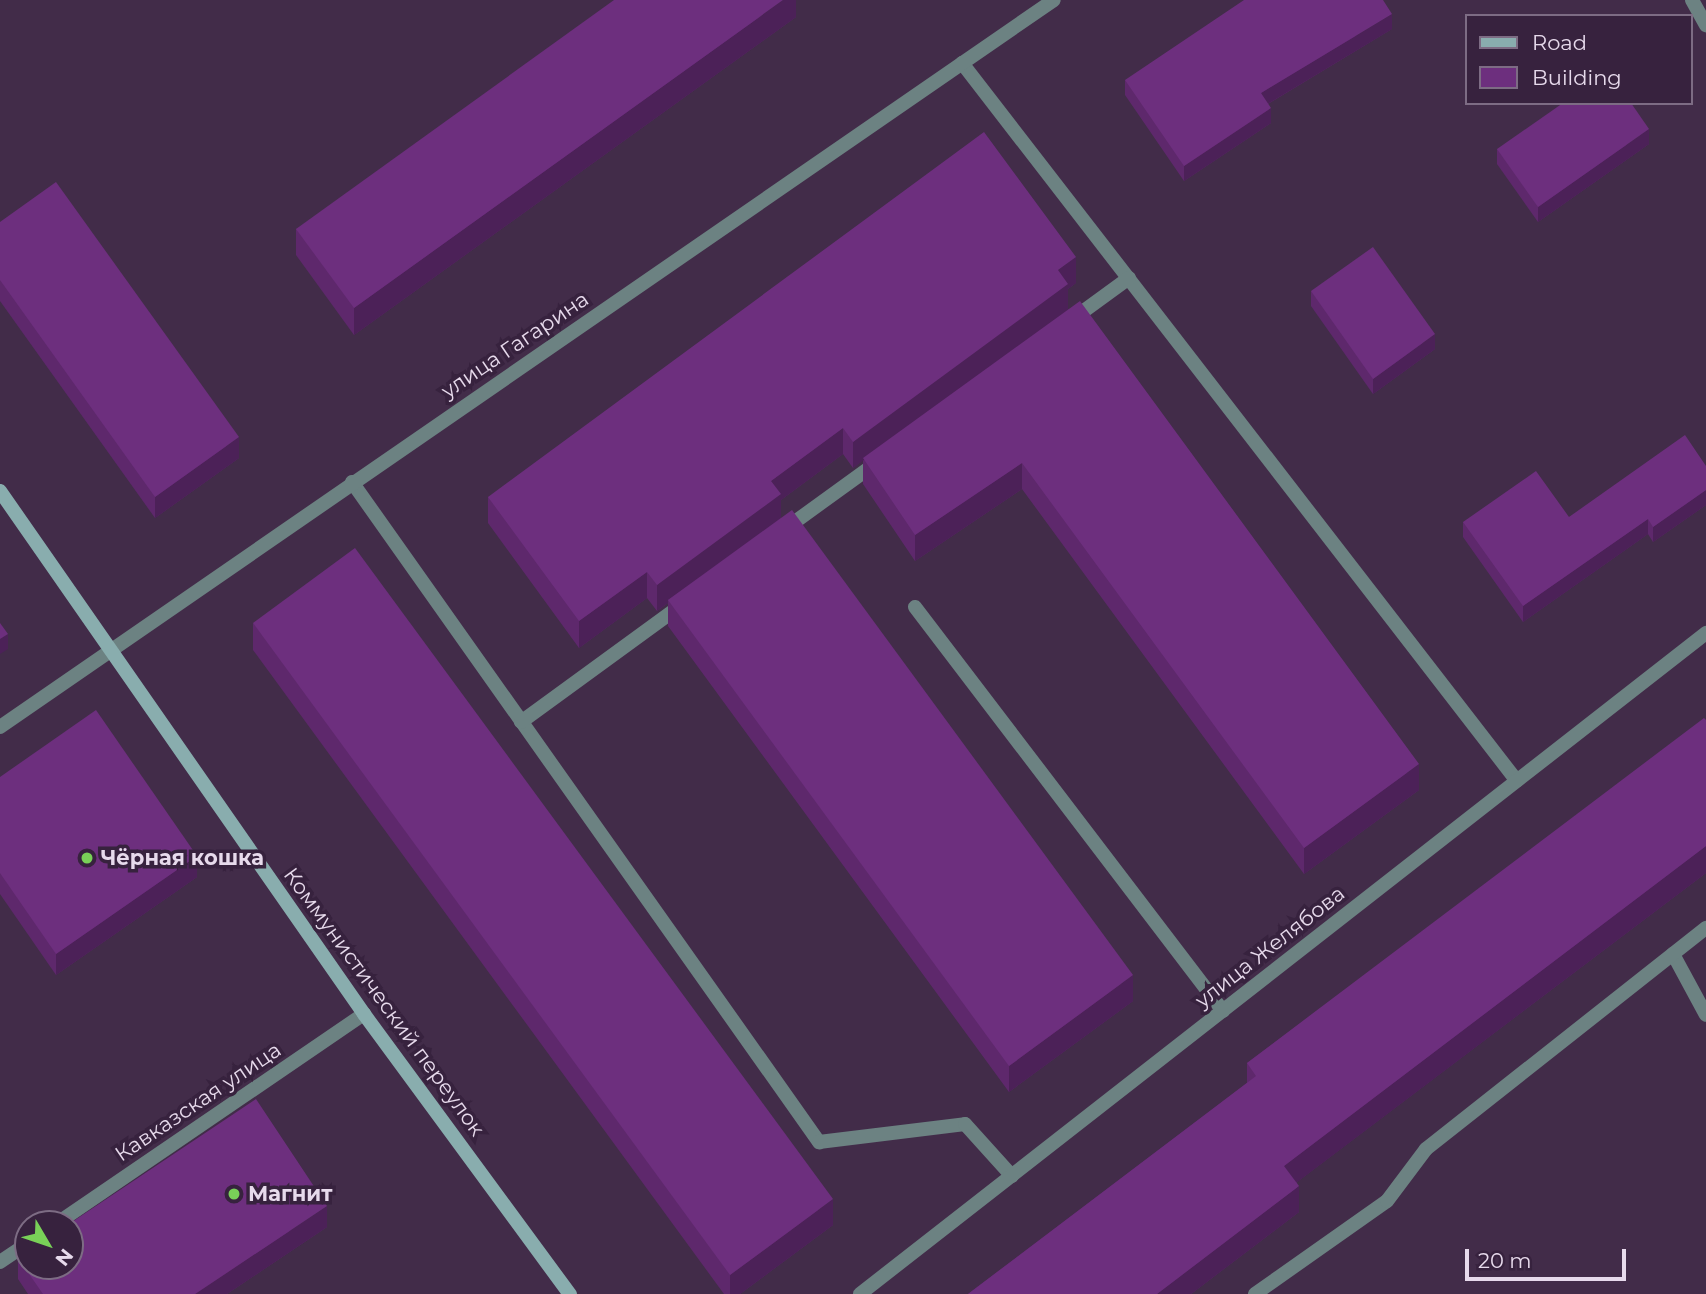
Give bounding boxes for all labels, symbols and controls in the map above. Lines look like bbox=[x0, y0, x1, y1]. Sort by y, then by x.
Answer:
legend bbox=[1464, 14, 1692, 105]
text: Road bbox=[1532, 30, 1587, 55]
text: Building bbox=[1532, 65, 1622, 90]
street label: улица Гагарина bbox=[437, 286, 593, 404]
place label: Чёрная кошка bbox=[101, 845, 264, 871]
marker: Чёрная кошка bbox=[79, 850, 95, 866]
street label: Коммунистический переулок bbox=[278, 863, 490, 1141]
street label: улица Желябова bbox=[1190, 881, 1350, 1013]
street label: Кавказская улица bbox=[110, 1037, 286, 1167]
place label: Магнит bbox=[248, 1181, 332, 1207]
marker: Магнит bbox=[226, 1186, 242, 1202]
north arrow bbox=[14, 1210, 84, 1280]
scale bar bbox=[1468, 1234, 1629, 1278]
text: N bbox=[50, 1244, 78, 1270]
text: 20 m bbox=[1478, 1248, 1532, 1273]

